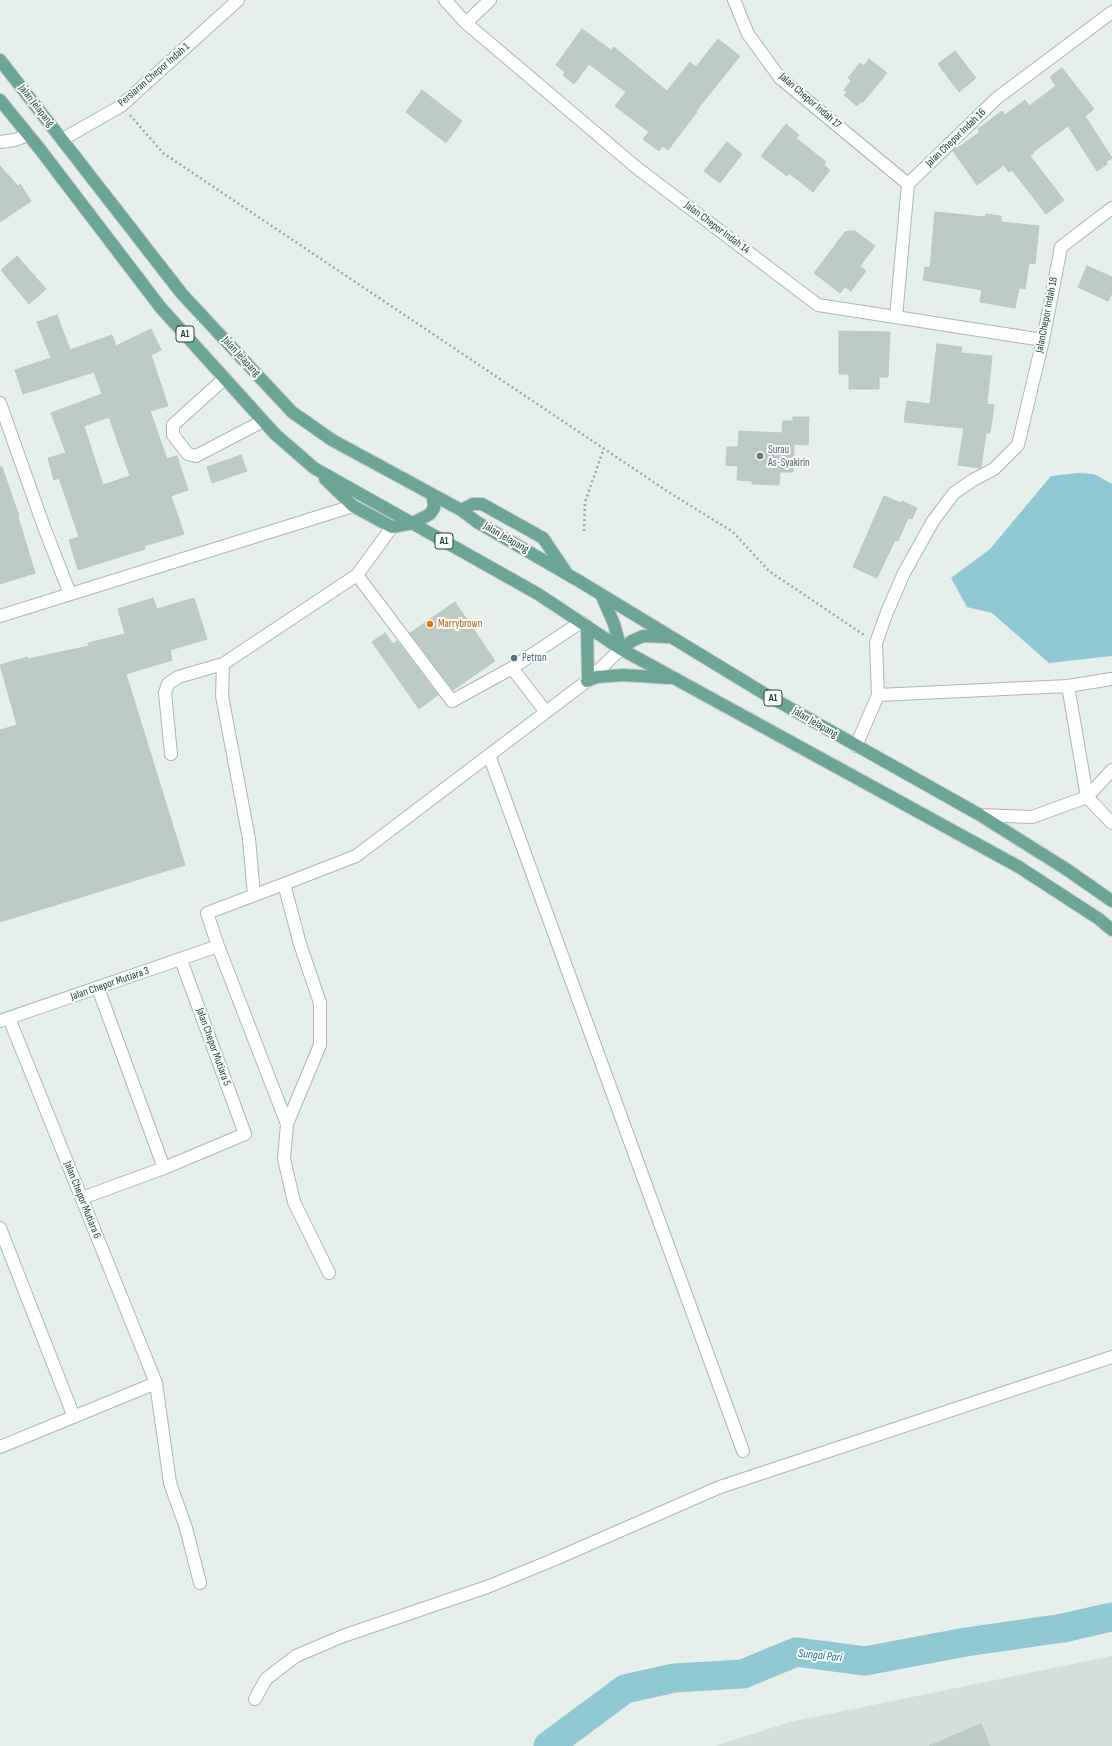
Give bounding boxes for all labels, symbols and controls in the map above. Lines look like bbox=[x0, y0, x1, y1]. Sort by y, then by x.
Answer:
street label: Persiaran Chepor Indah 1 bbox=[116, 40, 192, 110]
street label: Jalan Chepor Indah 17 bbox=[776, 70, 844, 132]
street label: Jalan Jelapang bbox=[15, 82, 57, 130]
street label: Jalan Chepor Indah 16 bbox=[923, 106, 989, 170]
street label: Jalan Chepor Indah 14 bbox=[682, 199, 752, 257]
street label: JalanChepor Indah 18 bbox=[1033, 276, 1061, 354]
road number: A1 bbox=[176, 326, 194, 342]
street label: Jalan Jelapang bbox=[219, 334, 263, 380]
place label: Surau As-Syakirin bbox=[768, 443, 810, 469]
marker: Surau As-Syakirin bbox=[755, 451, 765, 461]
street label: Jalan Jelapang bbox=[481, 520, 531, 556]
road number: A1 bbox=[435, 533, 453, 549]
place label: Marrybrown bbox=[438, 617, 482, 631]
marker: Marrybrown bbox=[425, 619, 435, 629]
place label: Petron bbox=[522, 651, 547, 665]
marker: Petron bbox=[509, 653, 519, 663]
road number: A1 bbox=[764, 690, 782, 706]
street label: Jalan Jelapang bbox=[790, 705, 840, 741]
street label: Jalan Chepor Mutiara 3 bbox=[69, 964, 151, 1004]
street label: Jalan Chepor Mutiara 5 bbox=[193, 1006, 233, 1088]
street label: Jalan Chepor Mutiara 6 bbox=[60, 1159, 104, 1241]
water label: Sungai Pari bbox=[797, 1647, 843, 1665]

